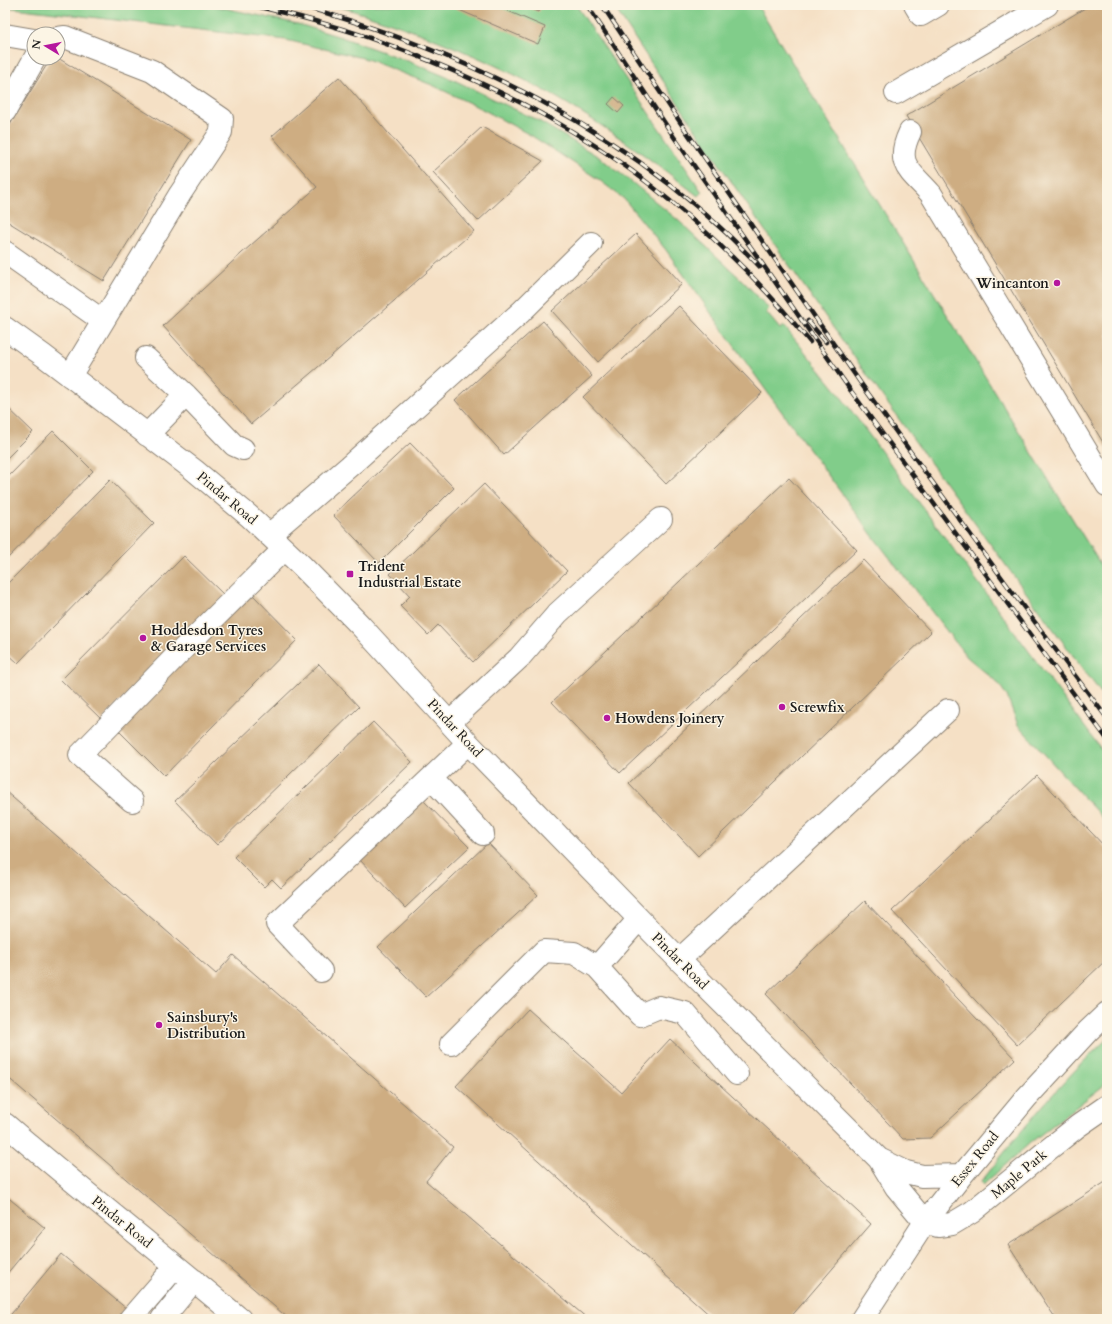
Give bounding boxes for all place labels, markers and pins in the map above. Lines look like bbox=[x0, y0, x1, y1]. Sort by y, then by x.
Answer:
place label: Wincanton bbox=[975, 274, 1049, 293]
marker: Wincanton bbox=[1052, 278, 1062, 288]
place label: Trident Industrial Estate bbox=[358, 557, 461, 592]
marker: Trident Industrial Estate bbox=[345, 569, 355, 579]
place label: Hoddesdon Tyres & Garage Services bbox=[151, 621, 266, 656]
marker: Hoddesdon Tyres & Garage Services bbox=[138, 633, 148, 643]
place label: Screwfix bbox=[790, 698, 845, 717]
marker: Screwfix bbox=[777, 702, 787, 712]
place label: Howdens Joinery bbox=[615, 709, 725, 728]
marker: Howdens Joinery bbox=[602, 713, 612, 723]
place label: Sainsbury's Distribution bbox=[167, 1008, 246, 1043]
marker: Sainsbury's Distribution bbox=[154, 1020, 164, 1030]

